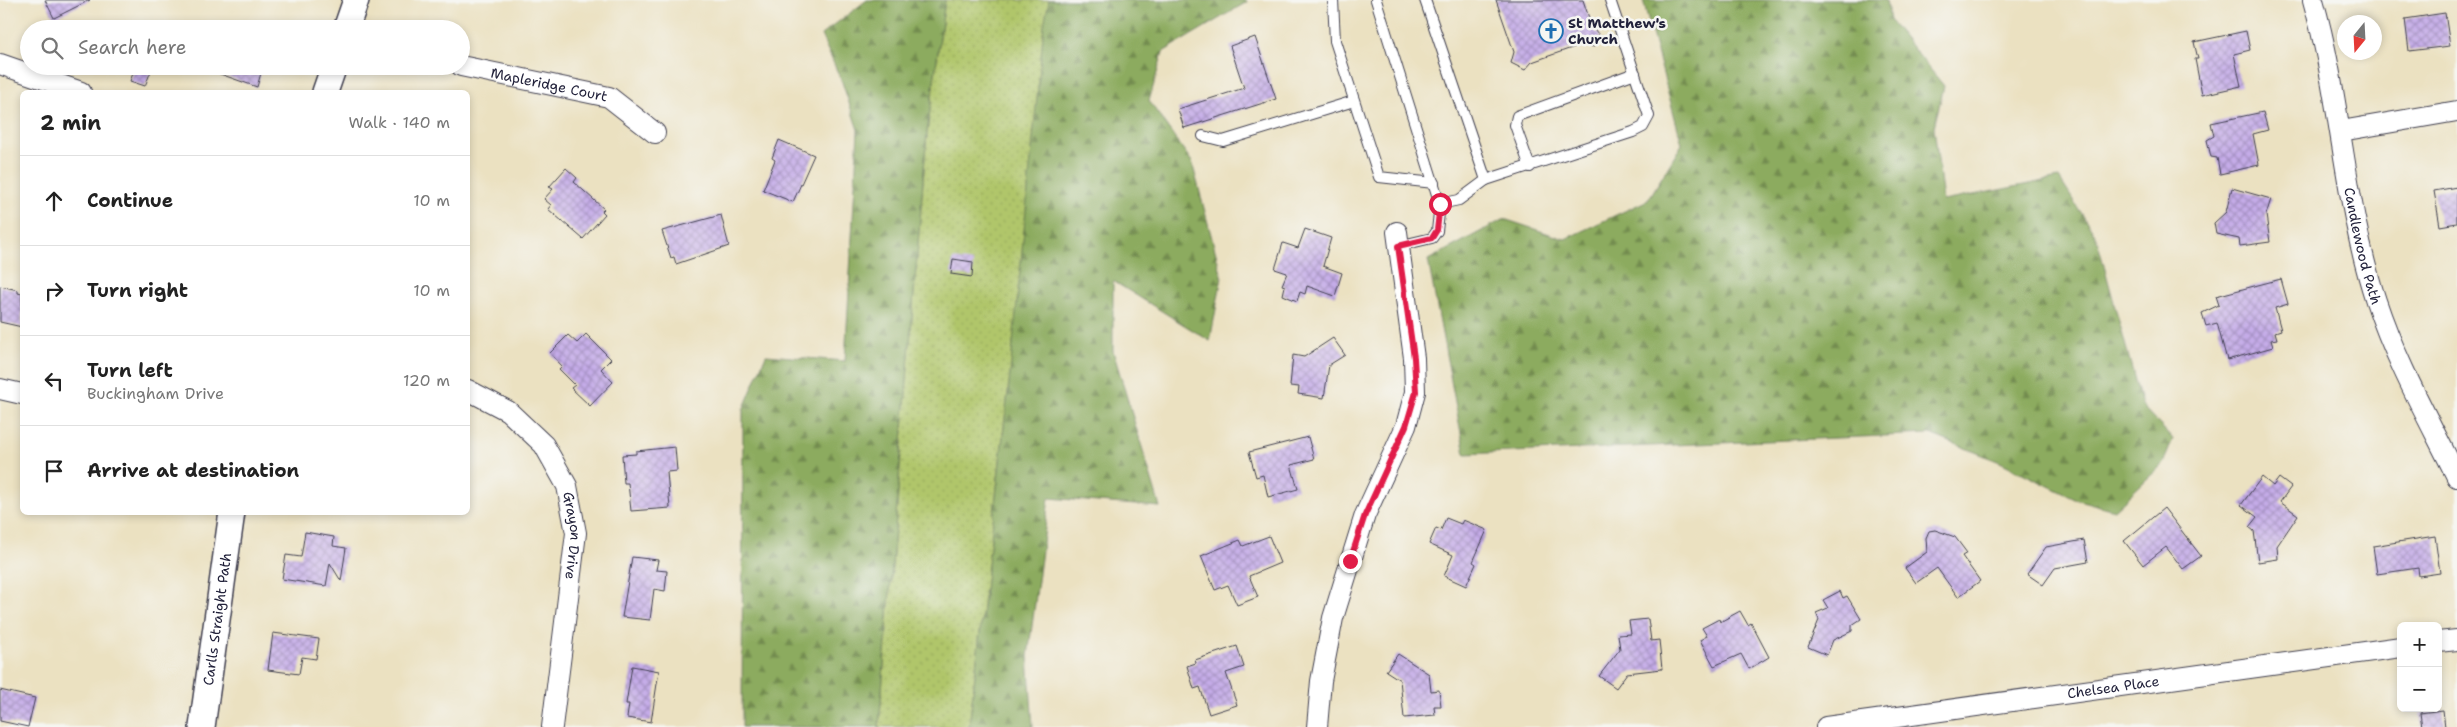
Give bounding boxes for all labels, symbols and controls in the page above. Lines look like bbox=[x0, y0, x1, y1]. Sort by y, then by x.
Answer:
place label: St Matthew's Church bbox=[1568, 14, 1666, 48]
north arrow bbox=[2337, 15, 2382, 60]
church icon: St Matthew's Church bbox=[1538, 18, 1564, 44]
search box bbox=[20, 20, 470, 75]
icon: search bbox=[38, 34, 66, 62]
text: Search here bbox=[78, 35, 187, 60]
street label: Mapleridge Court bbox=[489, 63, 609, 105]
text: 2 min bbox=[40, 109, 101, 137]
text: Walk · 140 m bbox=[348, 112, 450, 133]
street label: Candlewood Path bbox=[2340, 186, 2386, 307]
icon: ahead bbox=[40, 187, 68, 215]
text: Continue bbox=[87, 188, 173, 213]
text: 10 m bbox=[413, 190, 450, 211]
route start bbox=[1429, 193, 1452, 216]
icon: right bbox=[40, 277, 68, 305]
text: Turn right bbox=[87, 278, 188, 303]
text: 10 m bbox=[413, 280, 450, 301]
text: Turn left bbox=[87, 358, 173, 383]
icon: left bbox=[40, 367, 68, 395]
text: 120 m bbox=[403, 370, 450, 391]
text: Buckingham Drive bbox=[87, 383, 224, 404]
icon: arrive bbox=[40, 457, 68, 485]
text: Arrive at destination bbox=[87, 458, 299, 483]
street label: Grayon Drive bbox=[559, 490, 585, 581]
route end bbox=[1339, 550, 1362, 573]
street label: Carlls Straight Path bbox=[199, 552, 235, 687]
map controls bbox=[2397, 622, 2442, 712]
button: + bbox=[2397, 622, 2442, 667]
button: − bbox=[2397, 667, 2442, 712]
street label: Chelsea Place bbox=[2066, 672, 2160, 702]

